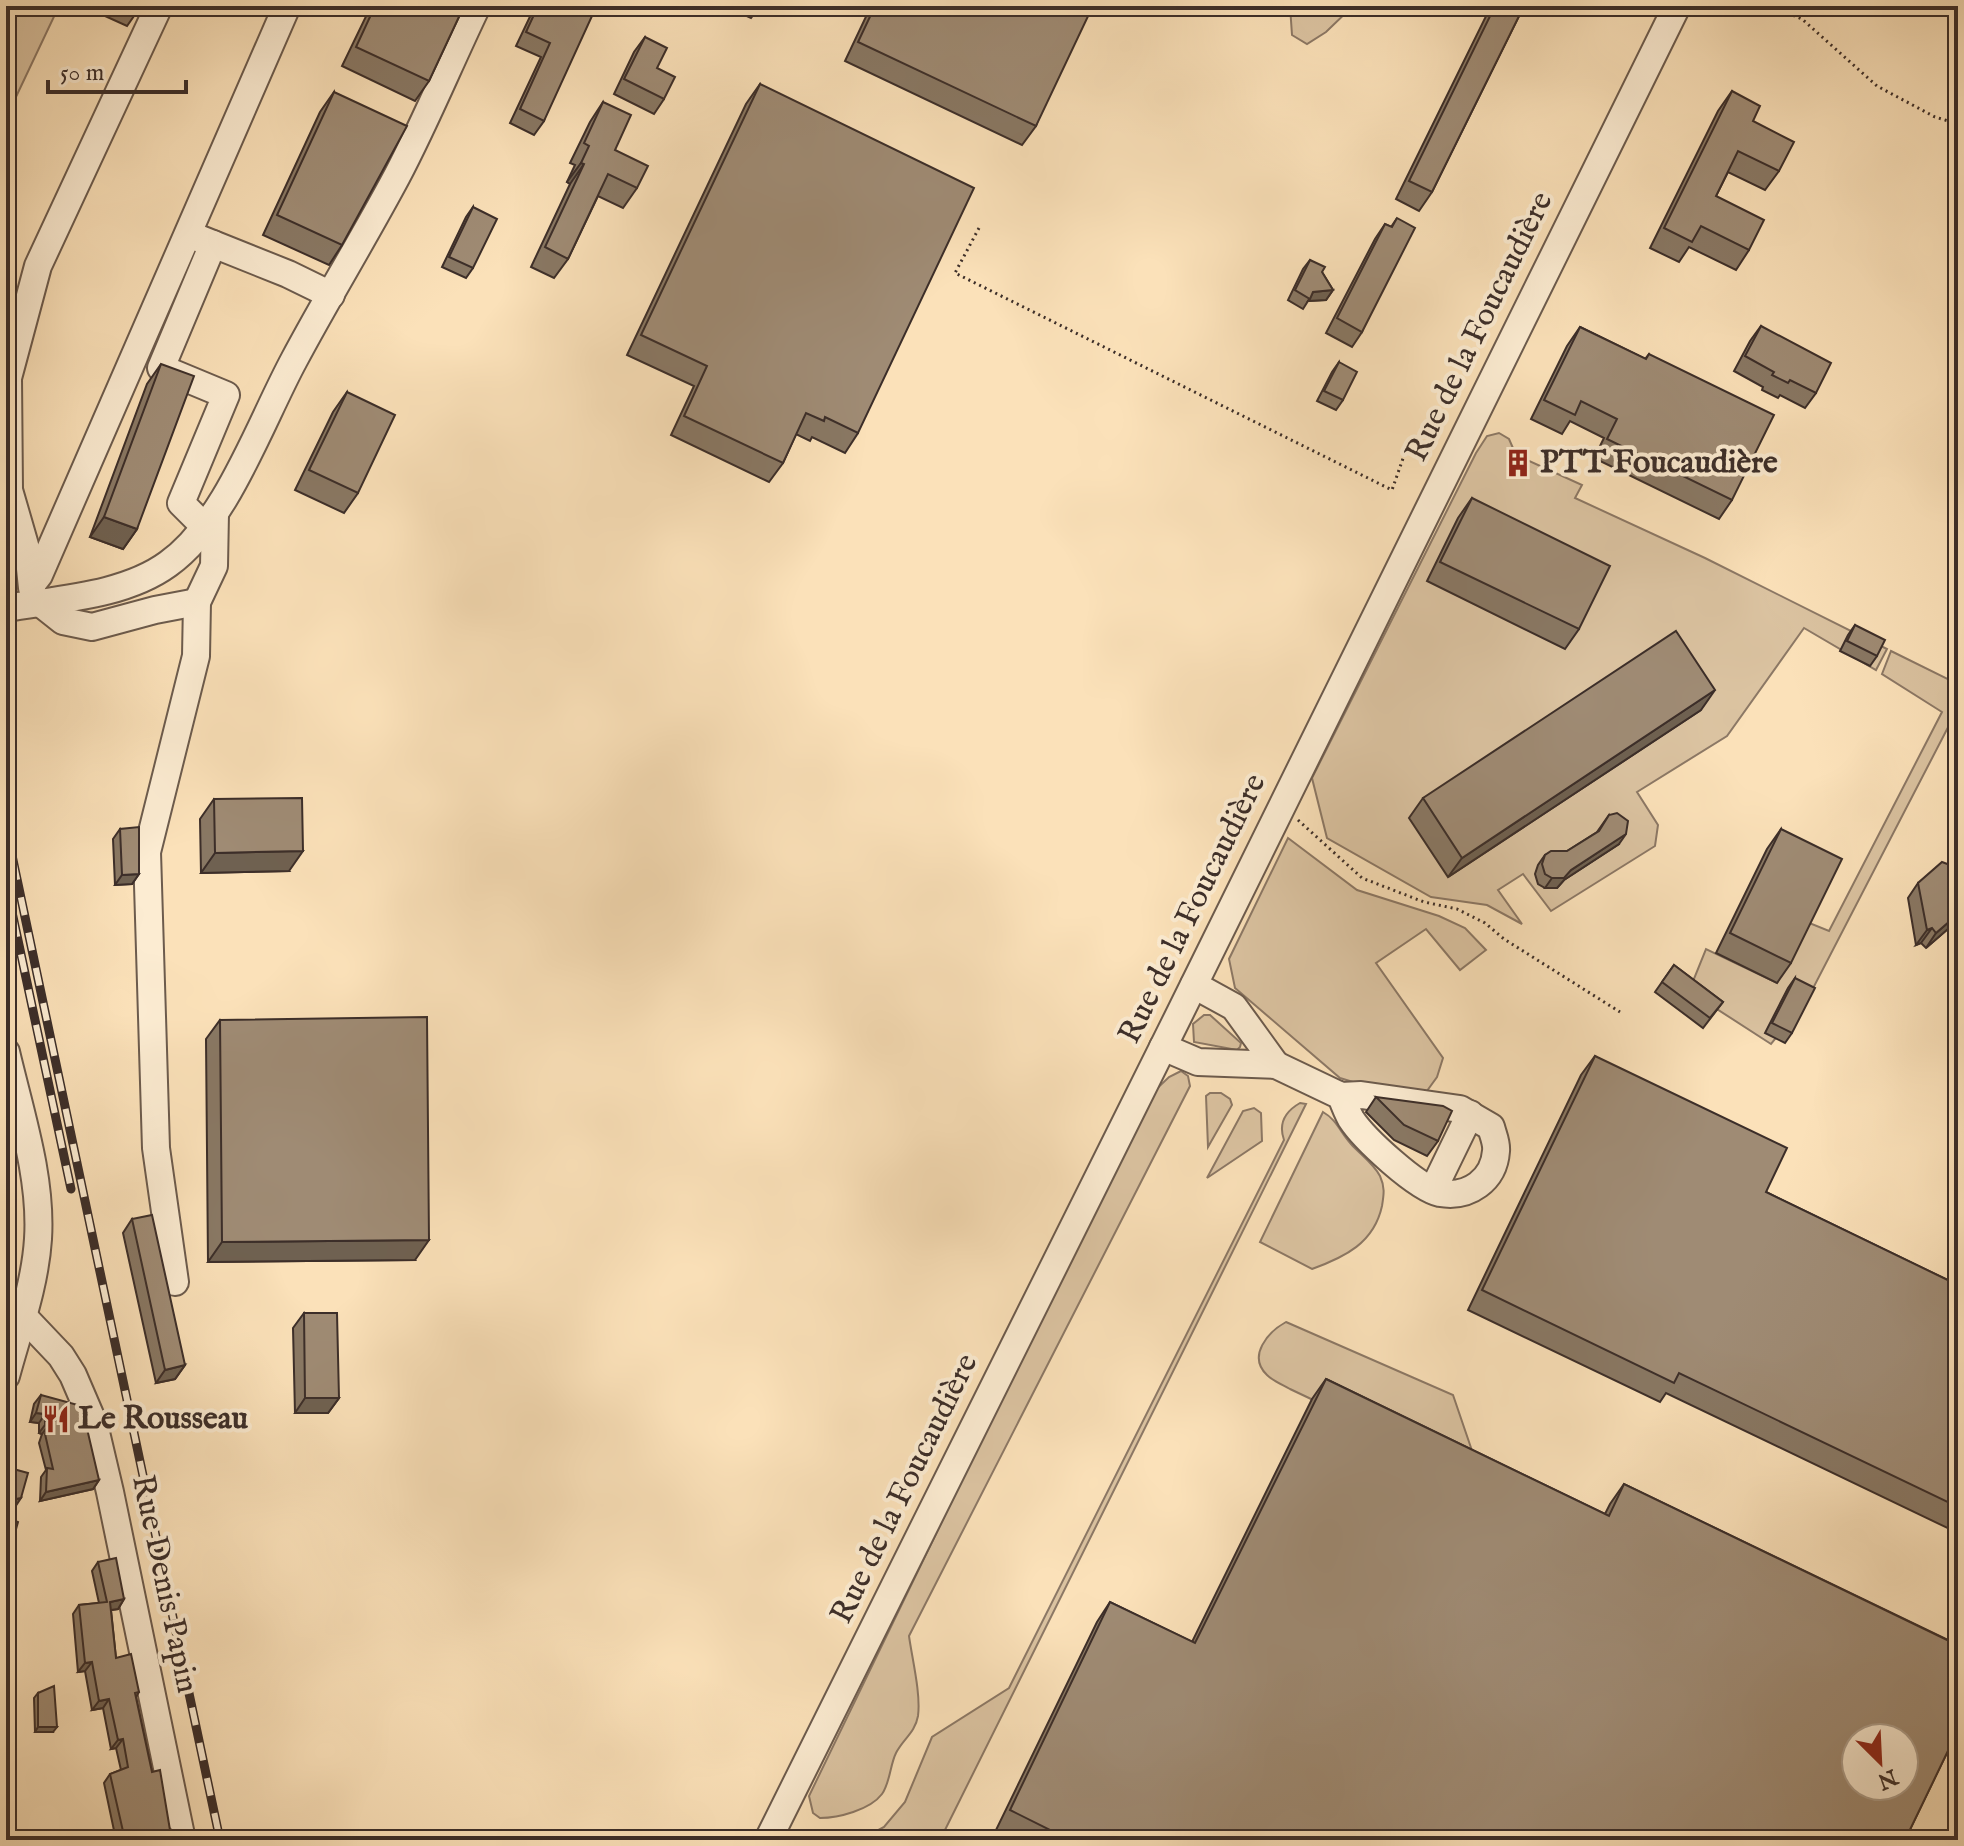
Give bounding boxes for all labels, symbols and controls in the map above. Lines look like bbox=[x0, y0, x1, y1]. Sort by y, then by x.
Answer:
scale bar bbox=[48, 44, 186, 94]
text: 50 m bbox=[60, 58, 104, 89]
street label: Rue de la Foucaudière bbox=[1397, 185, 1563, 469]
place label: PTT Foucaudière bbox=[1540, 443, 1778, 484]
building icon: PTT Foucaudière bbox=[1503, 448, 1533, 478]
street label: Rue de la Foucaudière bbox=[1110, 767, 1276, 1051]
street label: Rue de la Foucaudière bbox=[822, 1347, 988, 1631]
place label: Le Rousseau bbox=[78, 1399, 249, 1440]
restaurant icon: Le Rousseau bbox=[41, 1404, 71, 1434]
street label: Rue Denis Papin bbox=[121, 1471, 207, 1697]
north arrow bbox=[1840, 1722, 1920, 1802]
text: N bbox=[1873, 1761, 1903, 1795]

